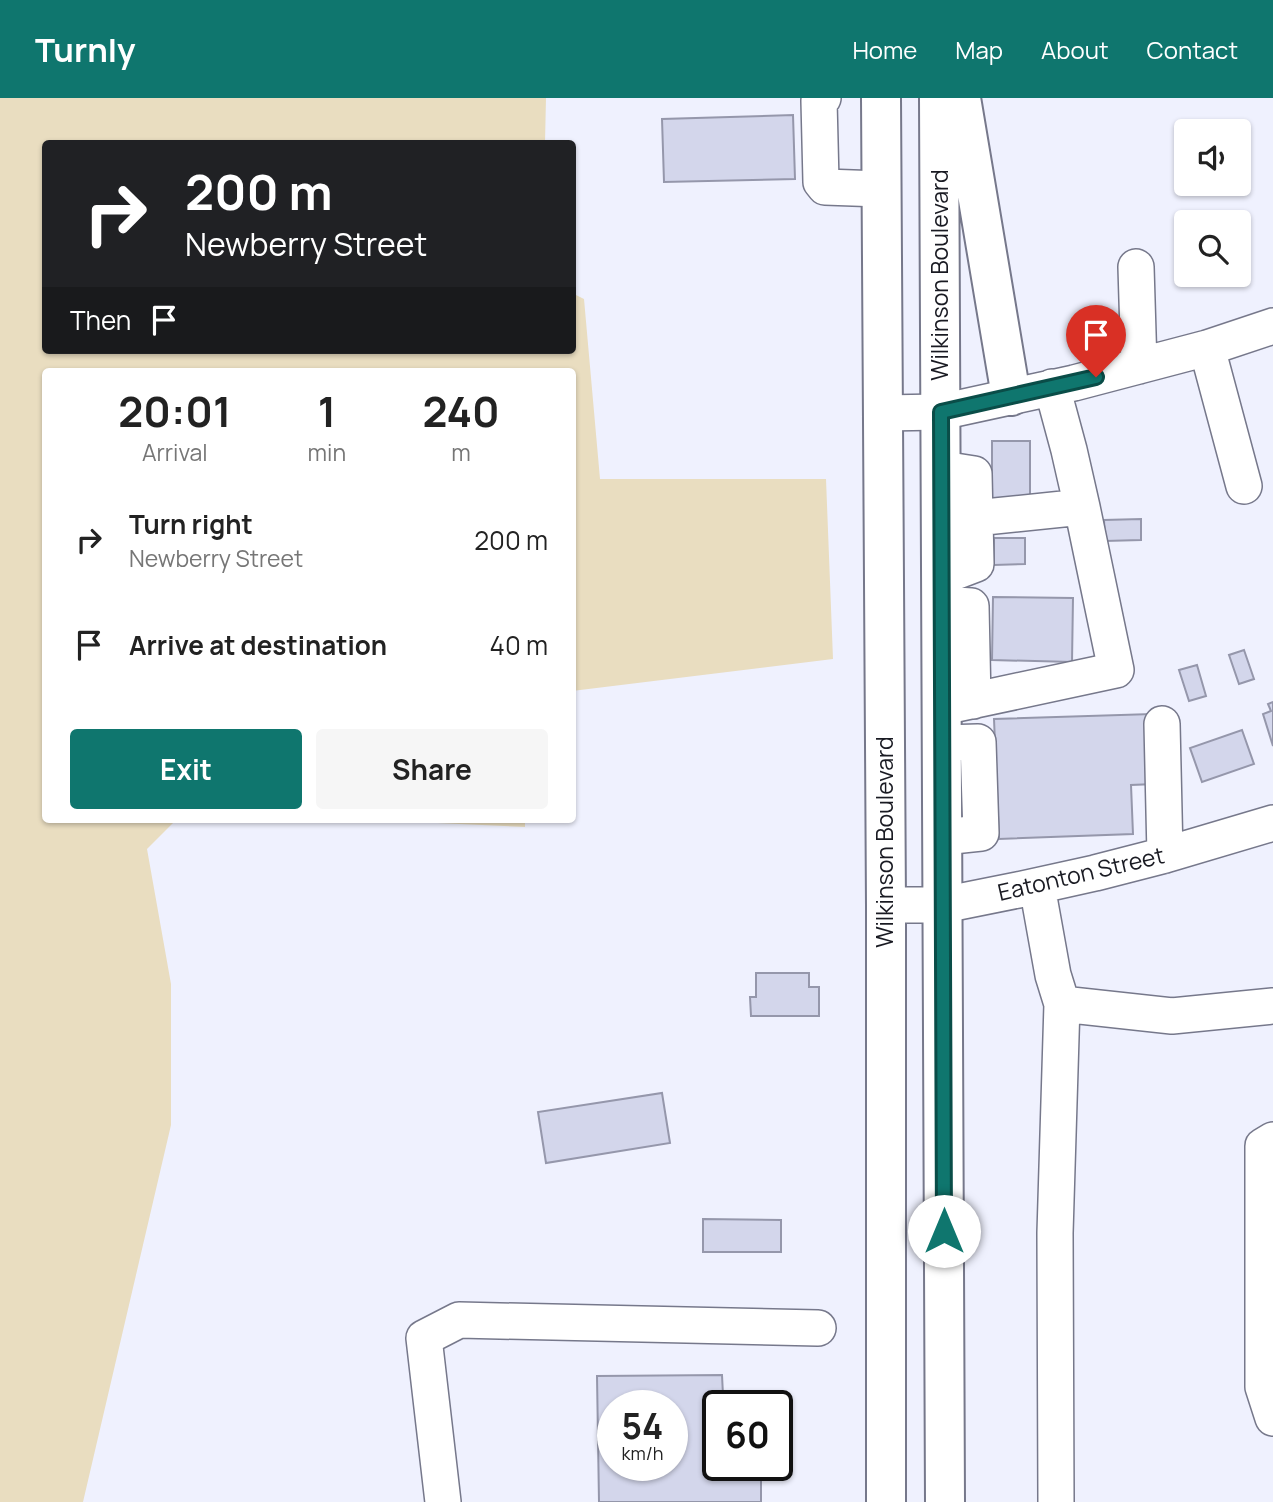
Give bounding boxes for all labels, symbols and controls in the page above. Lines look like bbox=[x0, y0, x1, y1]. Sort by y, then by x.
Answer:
text: Turnly bbox=[35, 27, 136, 72]
text: Home bbox=[852, 33, 917, 66]
text: Map bbox=[955, 33, 1003, 66]
text: About bbox=[1041, 33, 1109, 66]
text: Contact bbox=[1147, 33, 1238, 66]
map controls bbox=[1174, 119, 1251, 287]
button: sound bbox=[1174, 119, 1251, 196]
text: 200 m bbox=[185, 158, 333, 225]
icon: right bbox=[70, 168, 161, 259]
street label: Wilkinson Boulevard bbox=[923, 169, 955, 381]
button: search bbox=[1174, 210, 1251, 287]
text: Newberry Street bbox=[185, 222, 427, 266]
icon: arrive bbox=[145, 301, 183, 339]
text: Then bbox=[70, 302, 131, 338]
pin bbox=[1066, 305, 1126, 377]
icon: arrive bbox=[1077, 316, 1115, 354]
text: 20:01 bbox=[118, 382, 231, 440]
text: 1 bbox=[318, 382, 336, 440]
text: 240 bbox=[422, 382, 500, 440]
text: Arrival bbox=[142, 436, 208, 468]
text: min bbox=[308, 436, 346, 468]
text: m bbox=[451, 436, 471, 468]
text: Turn right bbox=[129, 506, 253, 542]
icon: right bbox=[70, 521, 108, 559]
text: 200 m bbox=[474, 522, 548, 558]
text: Newberry Street bbox=[129, 542, 303, 574]
icon: arrive bbox=[70, 626, 108, 664]
text: Arrive at destination bbox=[129, 627, 387, 663]
text: 40 m bbox=[490, 627, 548, 663]
button: Exit bbox=[70, 729, 302, 809]
button: Share bbox=[316, 729, 548, 809]
street label: Wilkinson Boulevard bbox=[868, 736, 900, 948]
street label: Eatonton Street bbox=[994, 838, 1167, 908]
position arrow bbox=[907, 1194, 981, 1268]
speed limit sign: 60 bbox=[702, 1390, 793, 1481]
text: 54 bbox=[622, 1402, 663, 1450]
text: km/h bbox=[622, 1441, 663, 1465]

